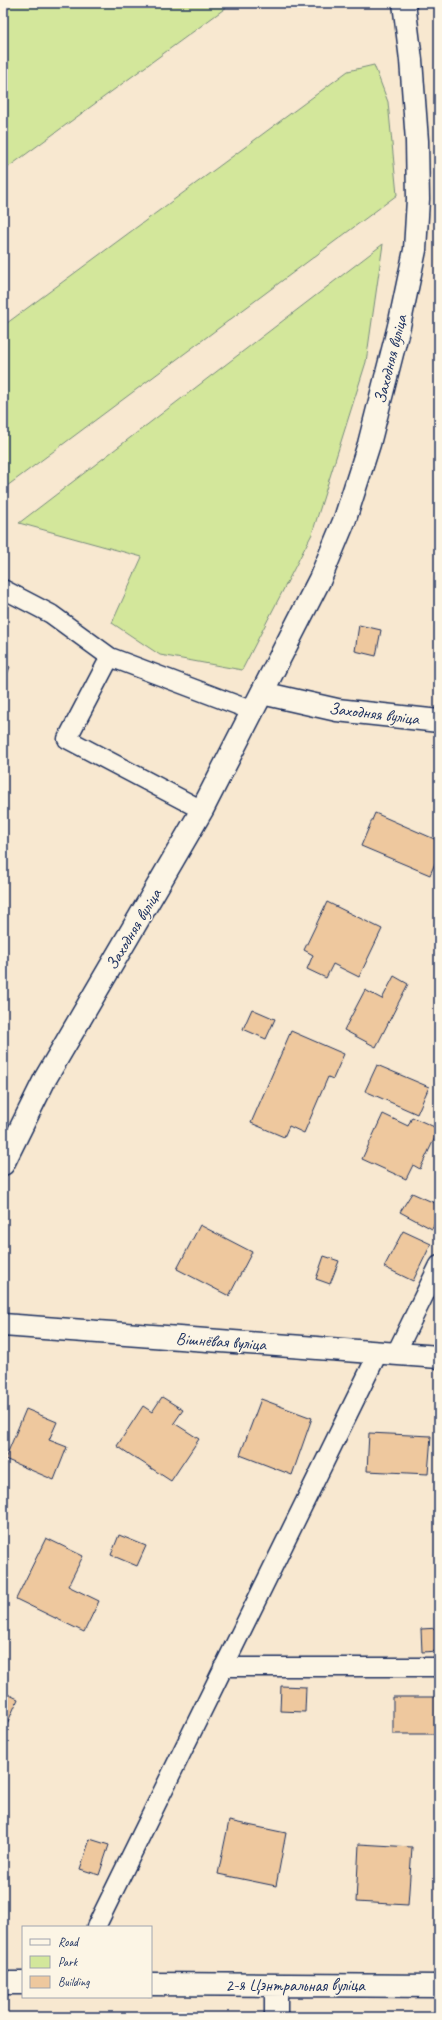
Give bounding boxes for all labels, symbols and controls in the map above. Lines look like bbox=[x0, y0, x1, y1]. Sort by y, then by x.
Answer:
street label: Заходняя вуліца bbox=[369, 311, 412, 406]
street label: Заходняя вуліца bbox=[328, 698, 422, 730]
street label: Заходняя вуліца bbox=[101, 884, 167, 974]
street label: Вішнёвая вуліца bbox=[175, 1328, 268, 1355]
legend bbox=[22, 1926, 152, 1998]
text: Road bbox=[58, 1934, 80, 1950]
text: Park bbox=[58, 1954, 79, 1970]
text: Building bbox=[58, 1974, 90, 1990]
street label: 2-я Цэнтральная вуліца bbox=[225, 1975, 366, 1996]

